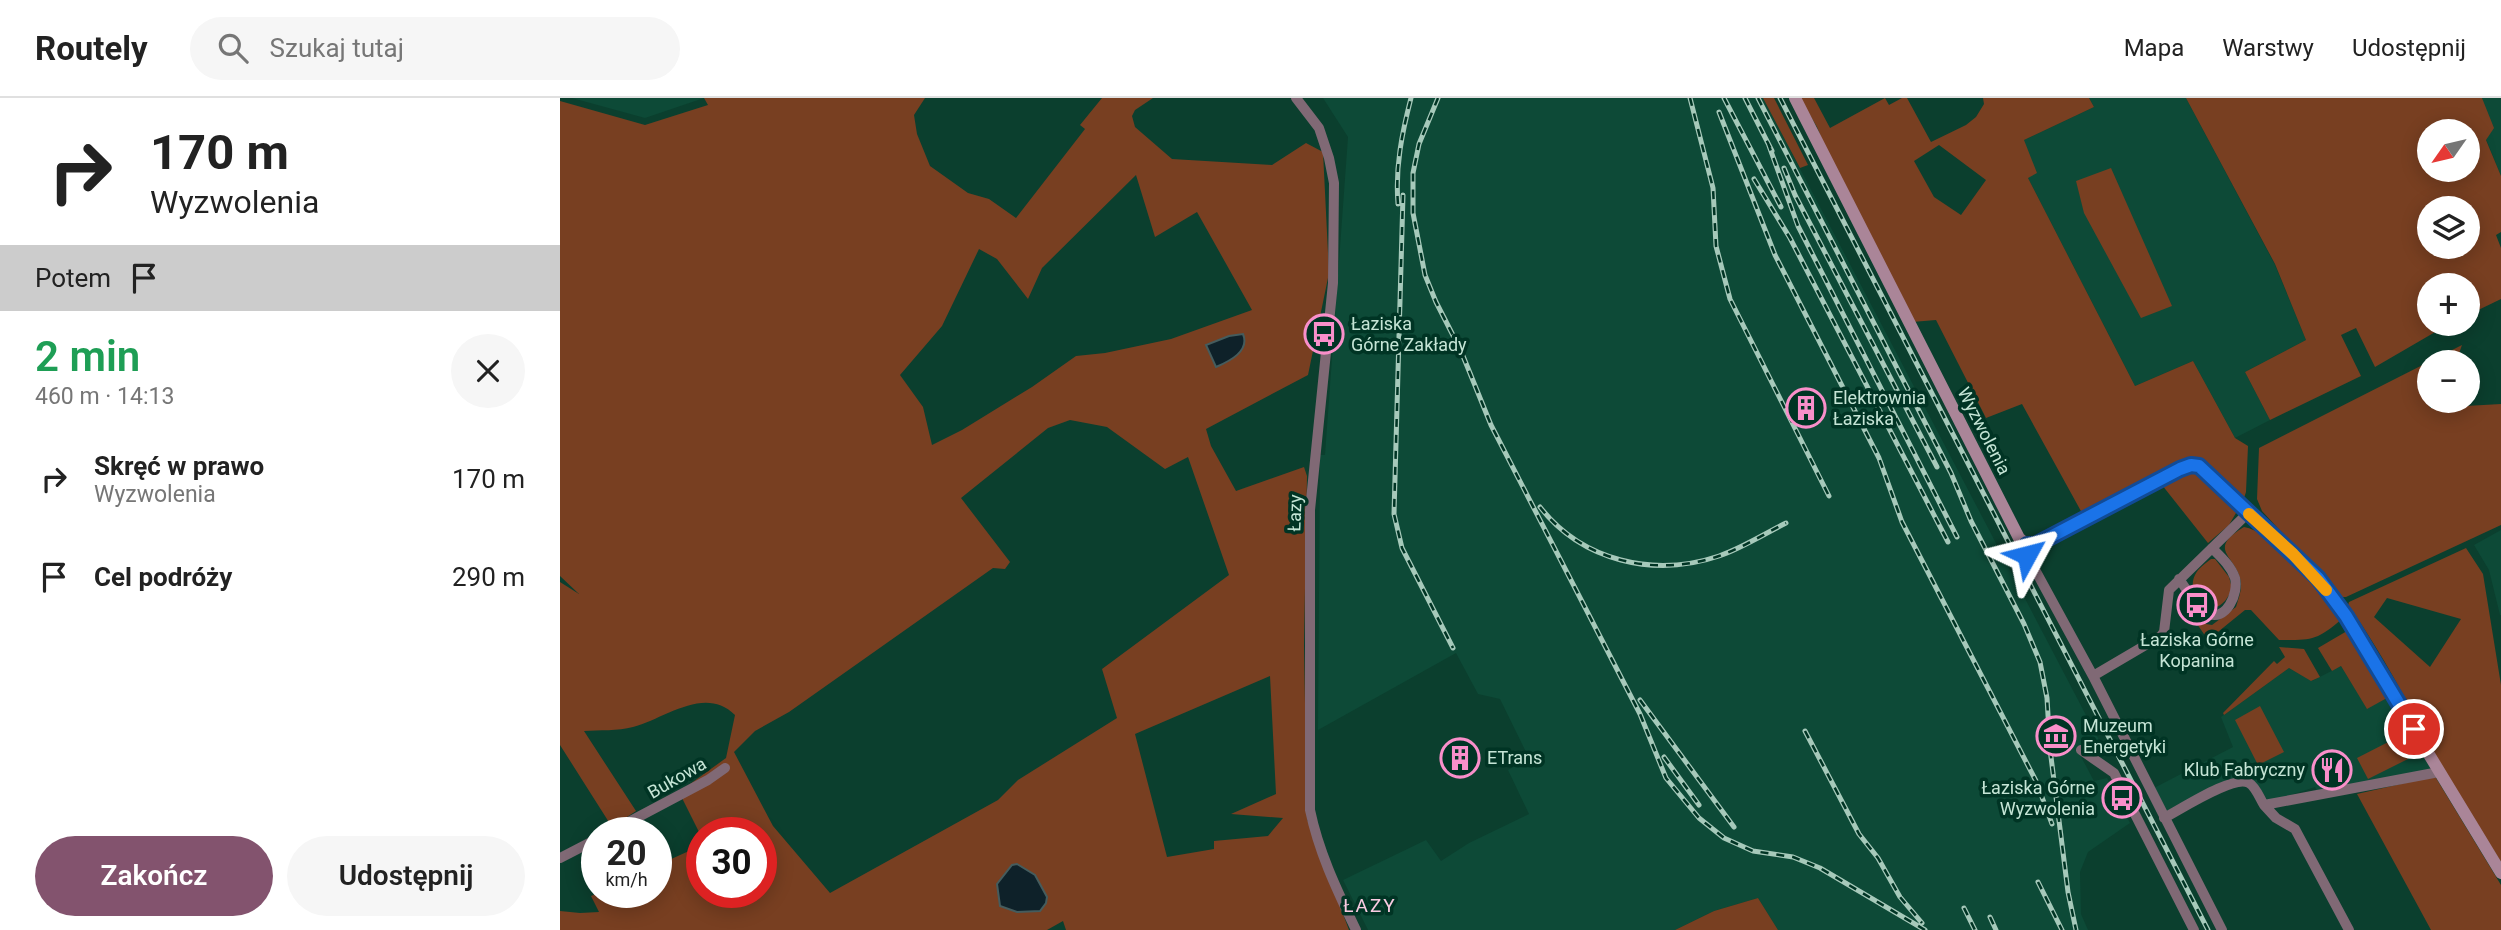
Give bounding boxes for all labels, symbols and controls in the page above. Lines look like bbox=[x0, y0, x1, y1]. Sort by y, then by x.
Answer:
search box bbox=[190, 17, 680, 80]
text: Routely bbox=[35, 29, 148, 68]
icon: search bbox=[214, 29, 252, 67]
text: Szukaj tutaj bbox=[270, 33, 404, 63]
text: Mapa bbox=[2124, 34, 2184, 62]
text: Warstwy bbox=[2222, 34, 2314, 62]
text: Udostępnij bbox=[2352, 34, 2466, 62]
north arrow bbox=[2417, 119, 2480, 182]
map controls bbox=[2417, 119, 2480, 413]
text: 170 m bbox=[150, 124, 289, 181]
icon: right bbox=[35, 126, 126, 217]
text: Wyzwolenia bbox=[150, 183, 319, 221]
button: layers bbox=[2417, 196, 2480, 259]
icon: arrive bbox=[125, 259, 163, 297]
text: Potem bbox=[35, 263, 111, 293]
button: + bbox=[2417, 273, 2480, 336]
bus stop icon: Łaziska Górne Zakłady bbox=[1303, 313, 1345, 355]
place label: Łaziska Górne Zakłady bbox=[1351, 313, 1467, 355]
text: 2 min bbox=[35, 332, 140, 381]
button: close bbox=[451, 334, 525, 408]
button: − bbox=[2417, 350, 2480, 413]
text: 460 m · 14:13 bbox=[35, 383, 174, 410]
street label: Wyzwolenia bbox=[1953, 384, 2015, 478]
building icon: Elektrownia Łaziska bbox=[1785, 387, 1827, 429]
place label: Elektrownia Łaziska bbox=[1833, 387, 1926, 429]
text: Skręć w prawo bbox=[94, 451, 264, 481]
icon: right bbox=[35, 460, 73, 498]
text: 170 m bbox=[452, 464, 525, 494]
text: Wyzwolenia bbox=[94, 481, 216, 508]
street label: Łazy bbox=[1283, 494, 1306, 532]
position arrow bbox=[1990, 518, 2064, 592]
icon: arrive bbox=[35, 558, 73, 596]
text: Cel podróży bbox=[94, 562, 232, 592]
text: 290 m bbox=[452, 562, 525, 592]
bus stop icon: Łaziska Górne Kopanina bbox=[2176, 584, 2218, 626]
place label: Łaziska Górne Kopanina bbox=[2140, 629, 2254, 671]
pin bbox=[2384, 699, 2444, 759]
icon: arrive bbox=[2395, 710, 2433, 748]
museum icon: Muzeum Energetyki bbox=[2035, 715, 2077, 757]
place label: Muzeum Energetyki bbox=[2083, 715, 2166, 757]
building icon: ETrans bbox=[1439, 737, 1481, 779]
place label: ETrans bbox=[1487, 747, 1542, 768]
restaurant icon: Klub Fabryczny bbox=[2311, 749, 2353, 791]
street label: Bukowa bbox=[644, 753, 710, 803]
place label: Klub Fabryczny bbox=[2184, 759, 2305, 780]
place label: Łaziska Górne Wyzwolenia bbox=[1981, 777, 2095, 819]
bus stop icon: Łaziska Górne Wyzwolenia bbox=[2101, 777, 2143, 819]
speed limit sign: 30 bbox=[686, 817, 777, 908]
text: 20 bbox=[606, 833, 647, 874]
button: Zakończ bbox=[35, 836, 273, 916]
button: Udostępnij bbox=[287, 836, 525, 916]
text: km/h bbox=[605, 869, 648, 890]
district label: ŁAZY bbox=[1343, 894, 1397, 917]

